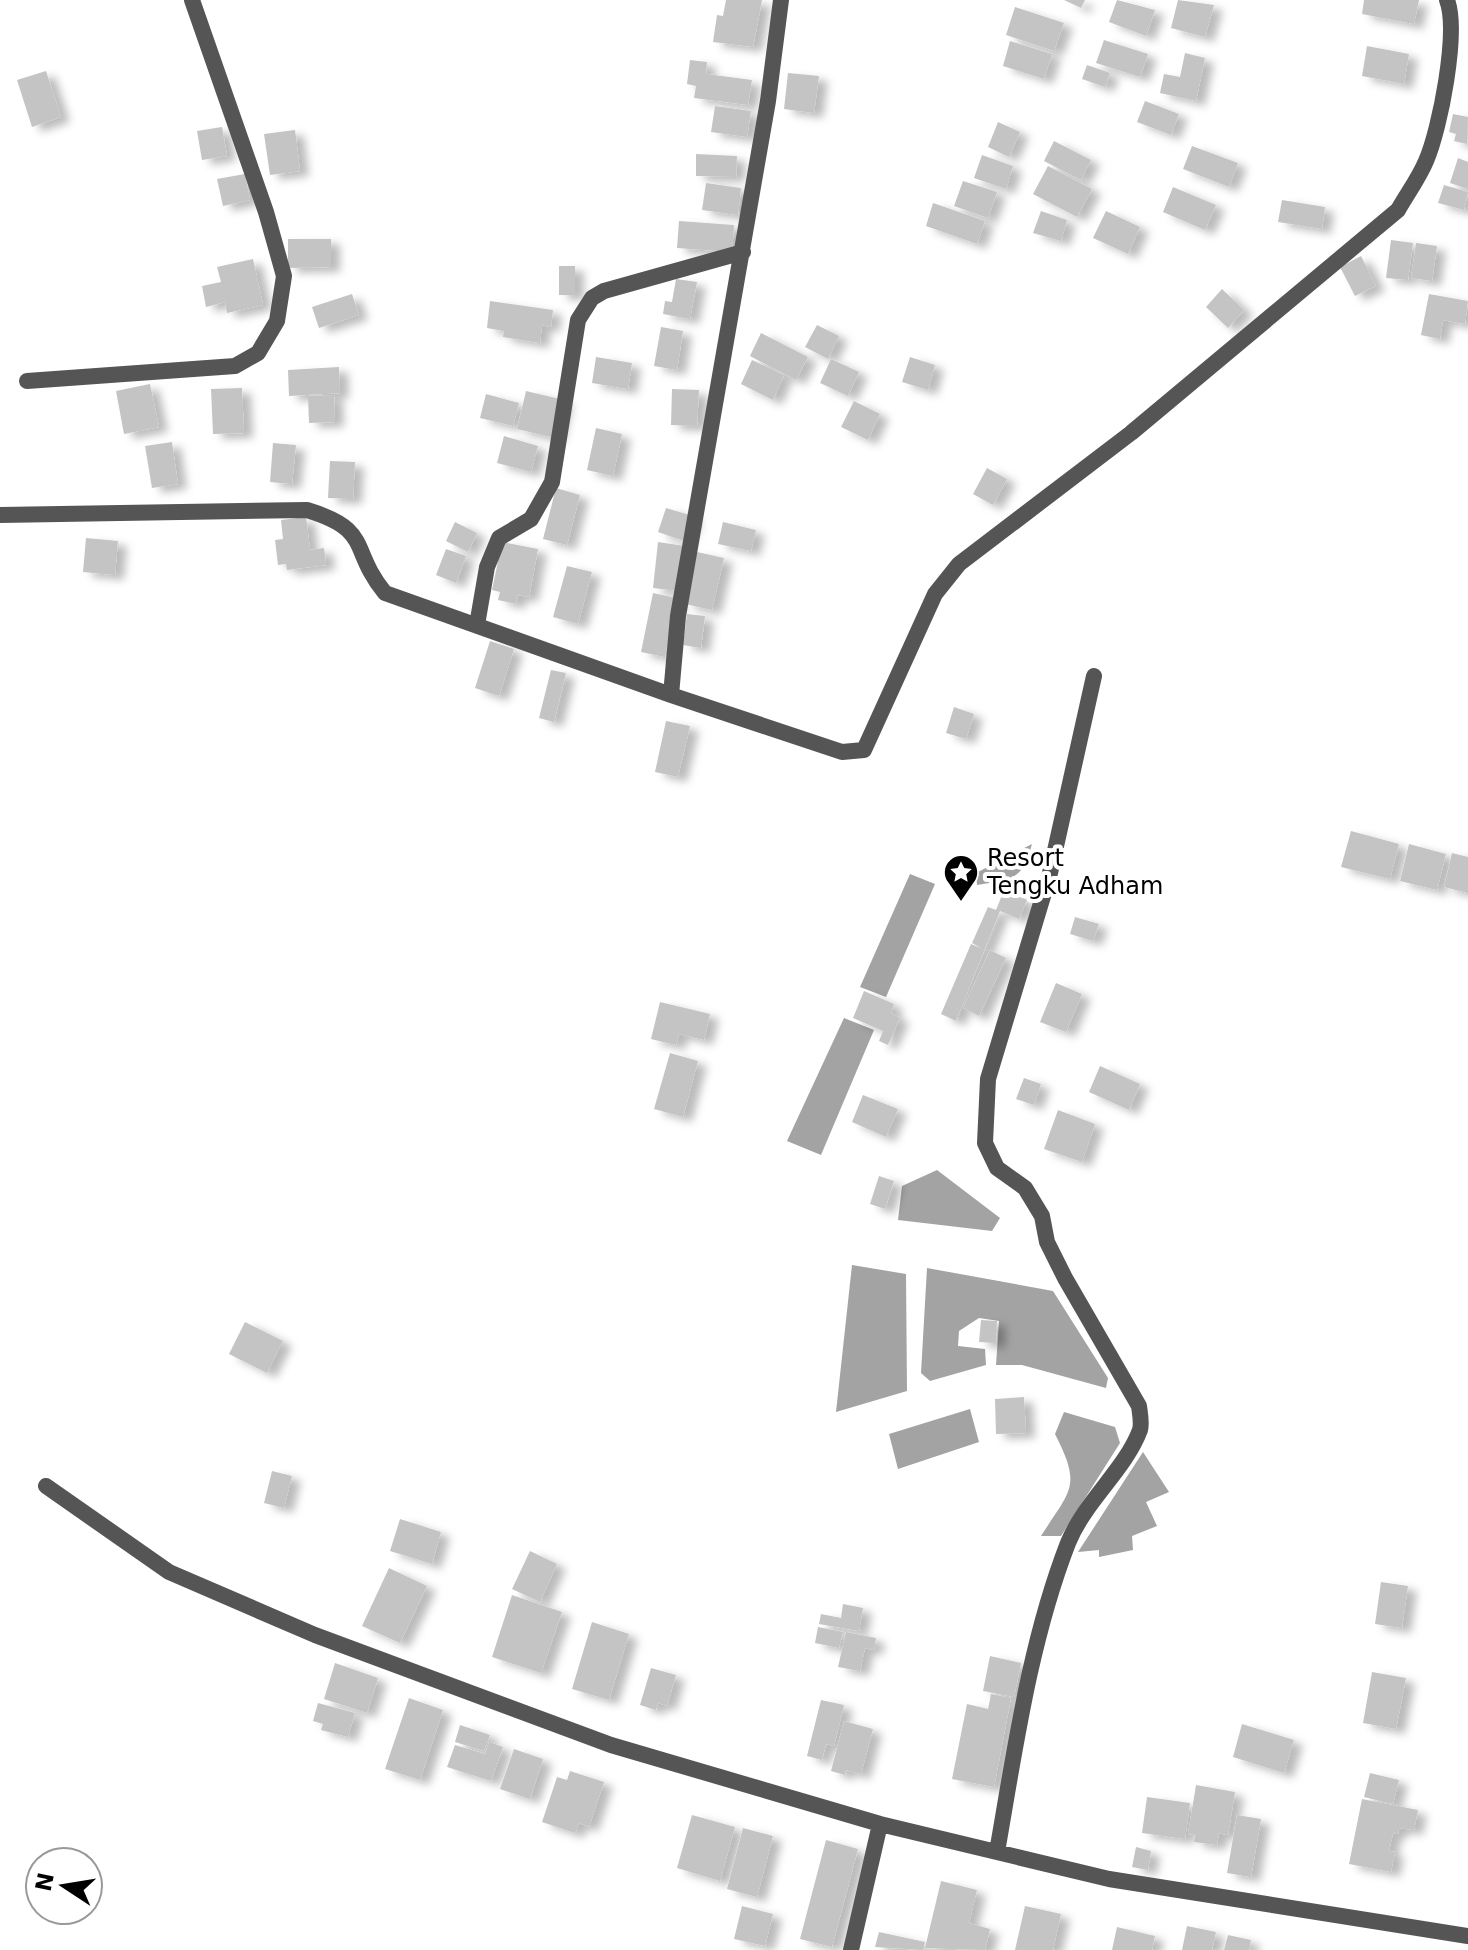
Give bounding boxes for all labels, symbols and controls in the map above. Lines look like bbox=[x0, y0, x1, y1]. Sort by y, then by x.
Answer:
place label: Resort Tengku Adham bbox=[986, 844, 1163, 900]
place icon: Resort Tengku Adham bbox=[942, 853, 980, 903]
north arrow bbox=[24, 1846, 104, 1926]
text: N bbox=[31, 1870, 59, 1894]

